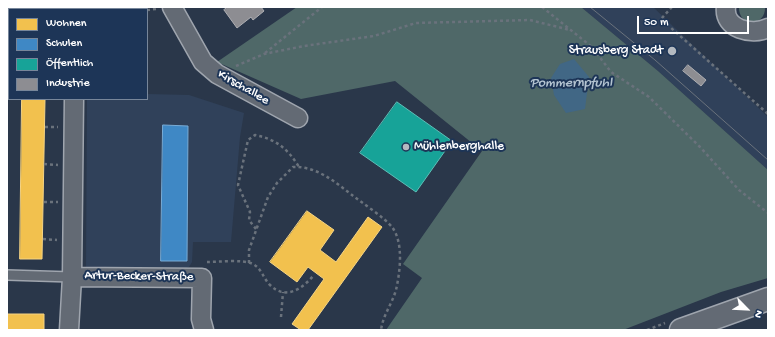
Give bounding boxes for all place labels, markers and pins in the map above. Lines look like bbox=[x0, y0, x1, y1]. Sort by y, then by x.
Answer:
place label: Strausberg Stadt bbox=[569, 43, 663, 59]
marker: Strausberg Stadt bbox=[666, 45, 678, 57]
place label: Mühlenberghalle bbox=[414, 139, 504, 155]
marker: Mühlenberghalle bbox=[401, 142, 411, 152]

